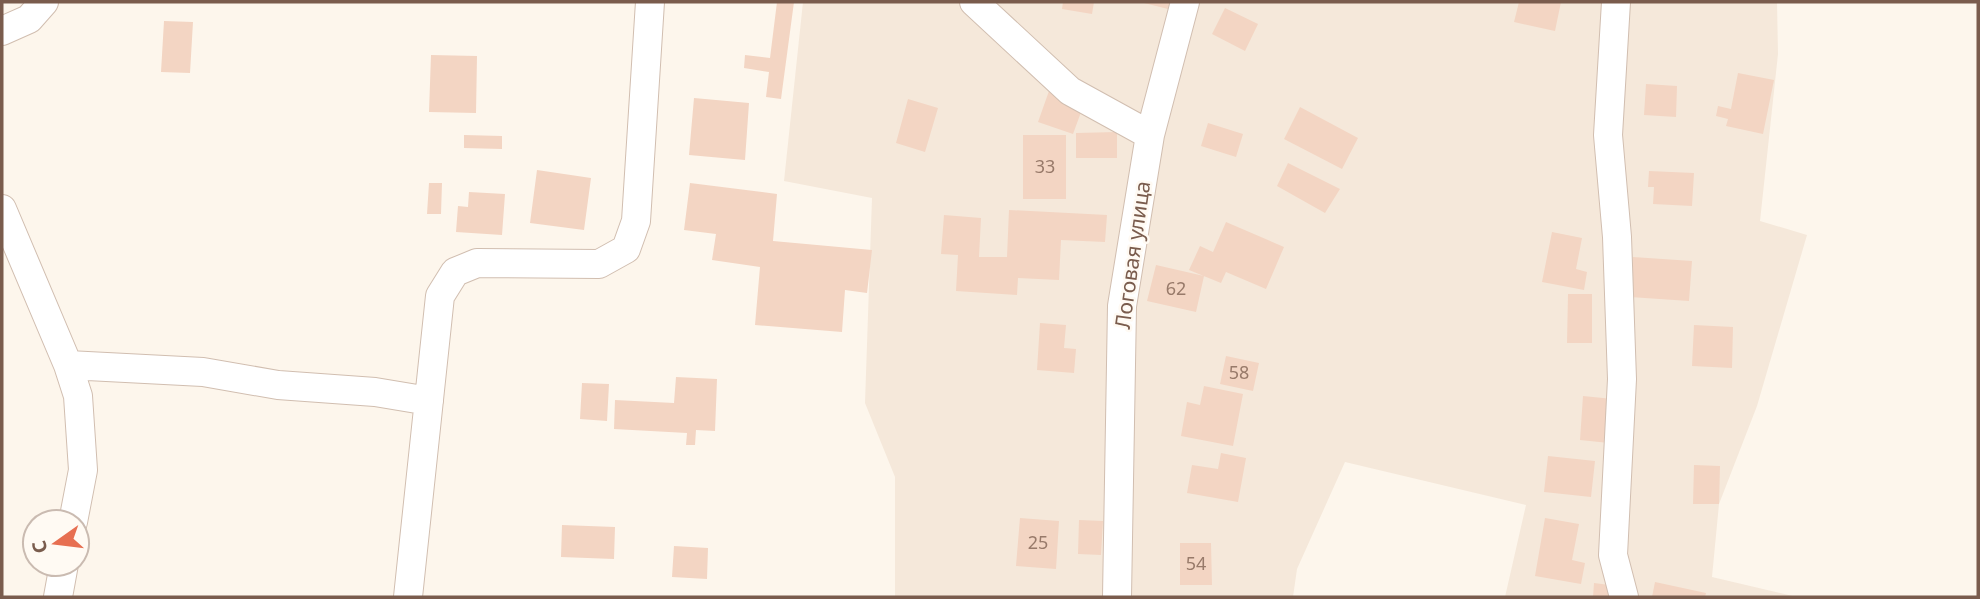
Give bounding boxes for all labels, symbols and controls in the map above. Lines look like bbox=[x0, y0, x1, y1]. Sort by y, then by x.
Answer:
house number: 33 bbox=[1035, 154, 1055, 178]
street label: Логовая улица bbox=[1108, 179, 1156, 331]
house number: 62 bbox=[1166, 276, 1186, 300]
house number: 58 bbox=[1229, 360, 1249, 384]
north arrow bbox=[21, 508, 91, 578]
house number: 25 bbox=[1028, 530, 1048, 554]
text: С bbox=[25, 538, 54, 556]
house number: 54 bbox=[1186, 551, 1206, 575]

